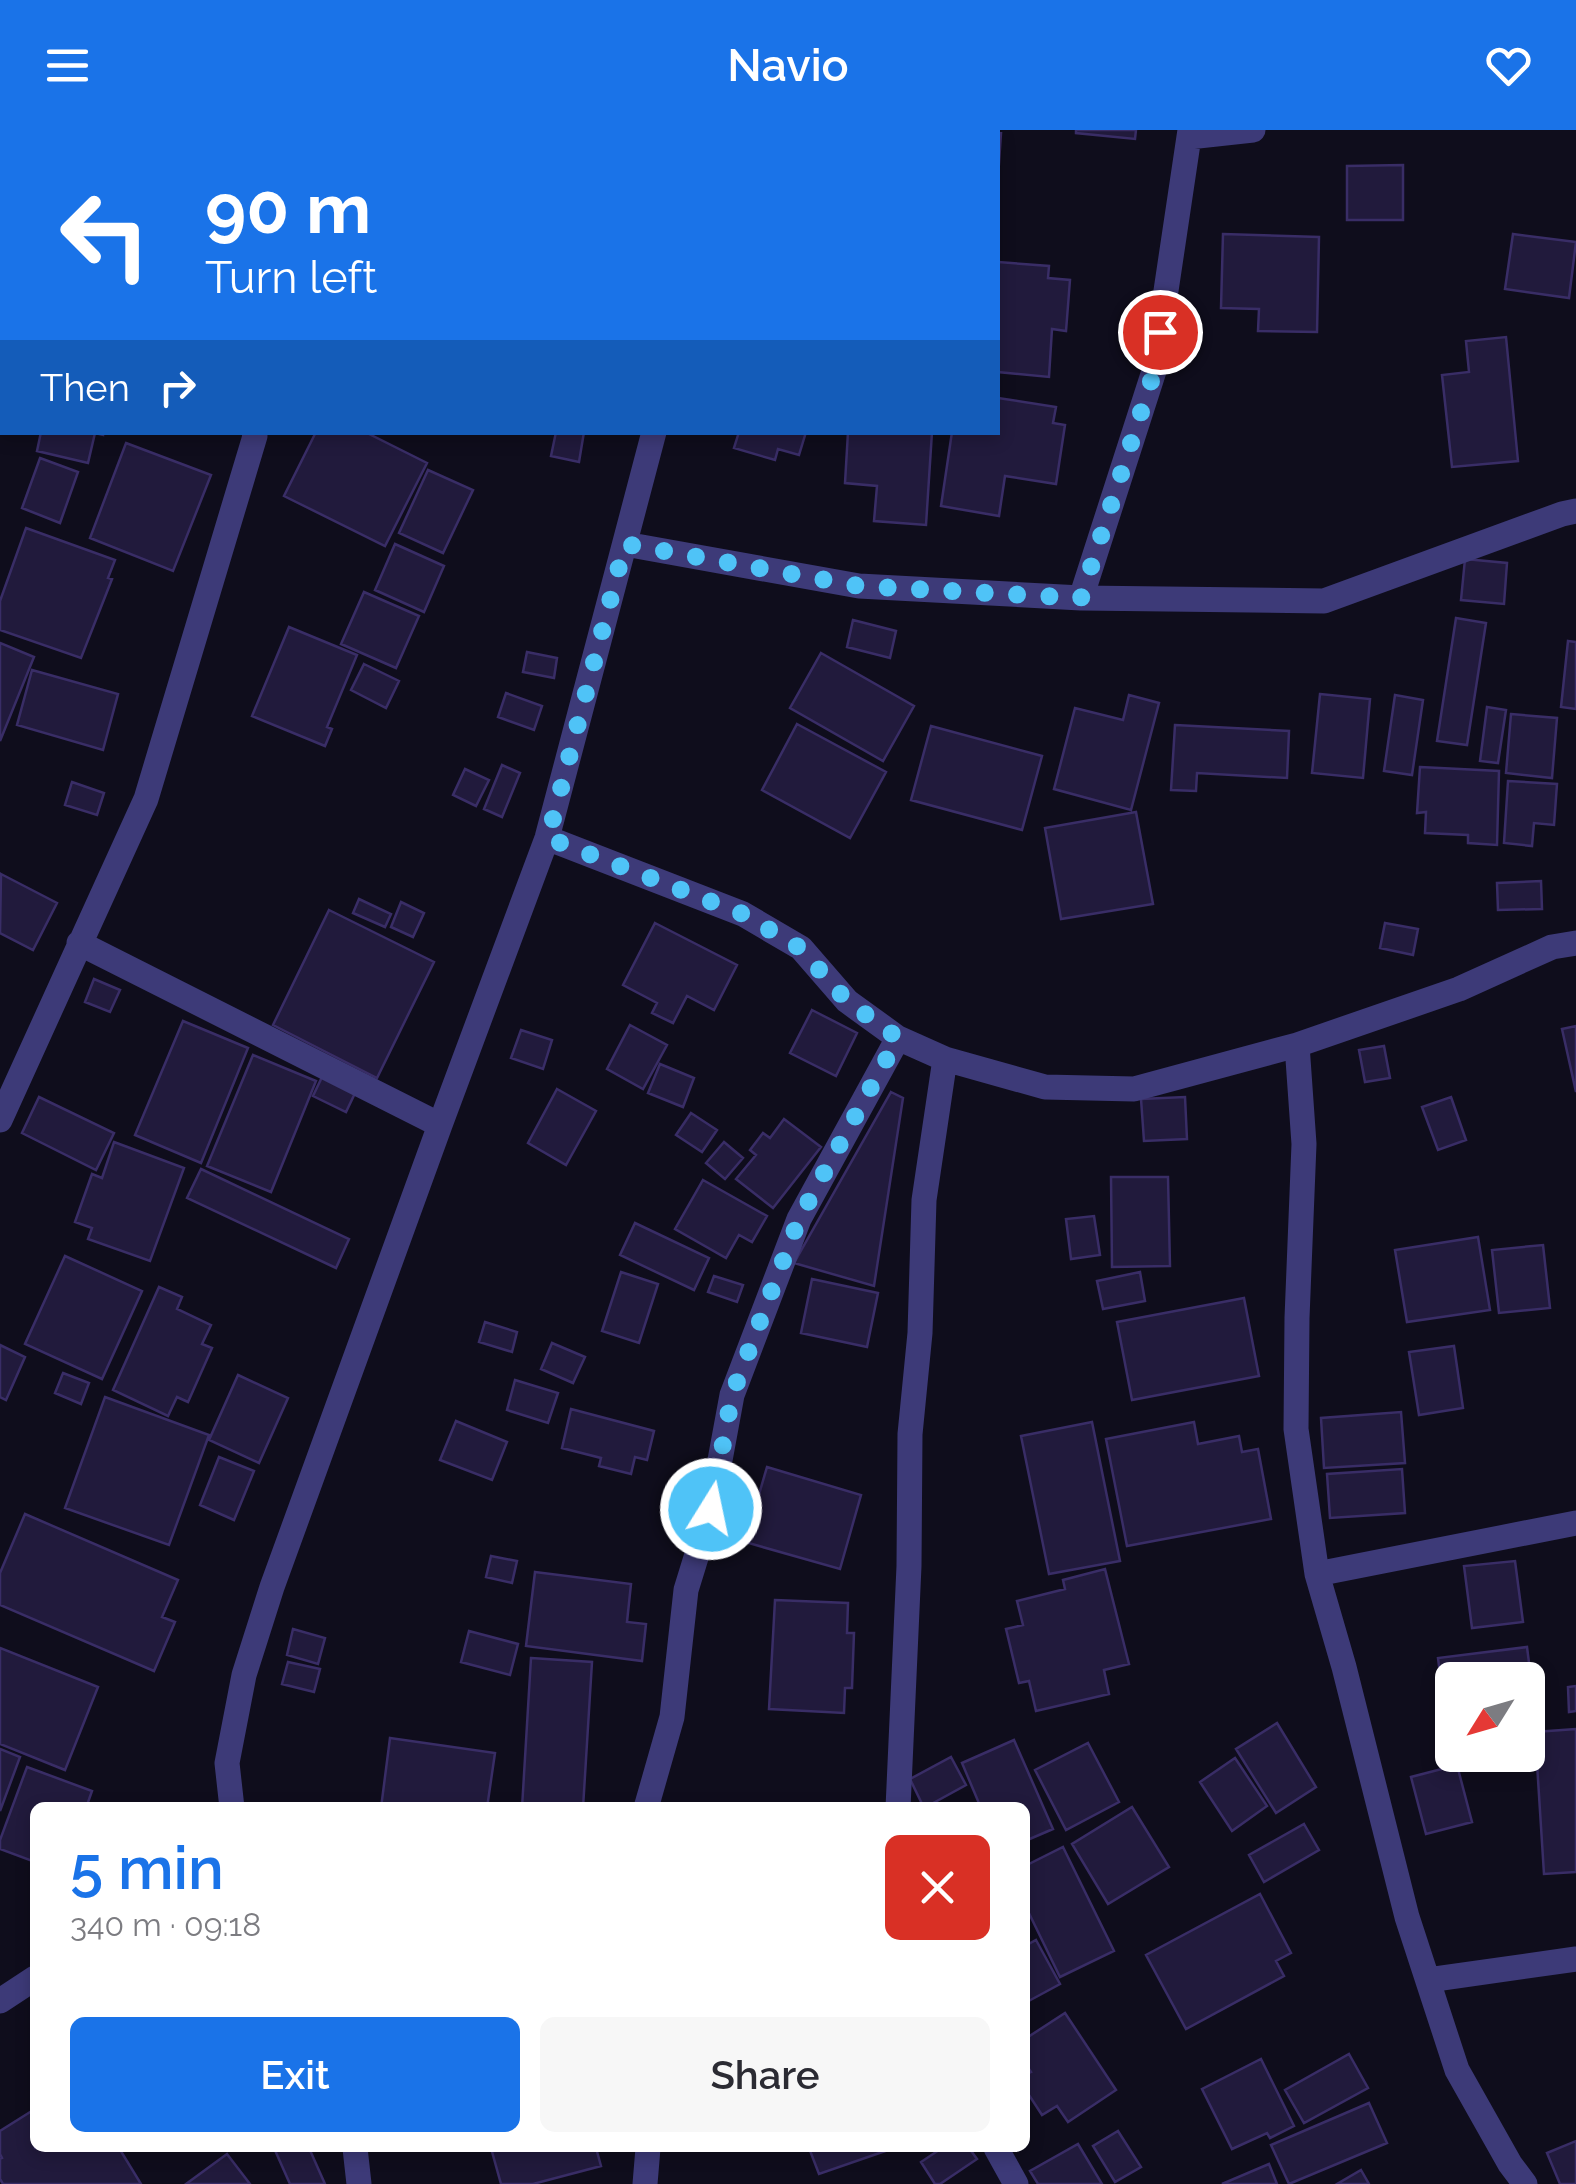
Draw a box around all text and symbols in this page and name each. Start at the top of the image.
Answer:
icon: menu [40,38,95,93]
icon: heart [1481,38,1536,93]
text: Navio [727,39,849,92]
text: 90 m [205,167,371,249]
icon: left [40,170,170,300]
text: Turn left [205,251,377,304]
pin [1118,290,1203,375]
icon: arrive [1133,305,1188,360]
icon: right [150,360,205,415]
text: Then [40,365,130,410]
position arrow [659,1457,763,1561]
north arrow [1435,1662,1545,1772]
map controls [1435,1662,1545,1772]
text: 5 min [70,1833,224,1903]
button: close [885,1835,990,1940]
text: 340 m · 09:18 [70,1906,261,1943]
button: Exit [70,2017,520,2132]
button: Share [540,2017,990,2132]

